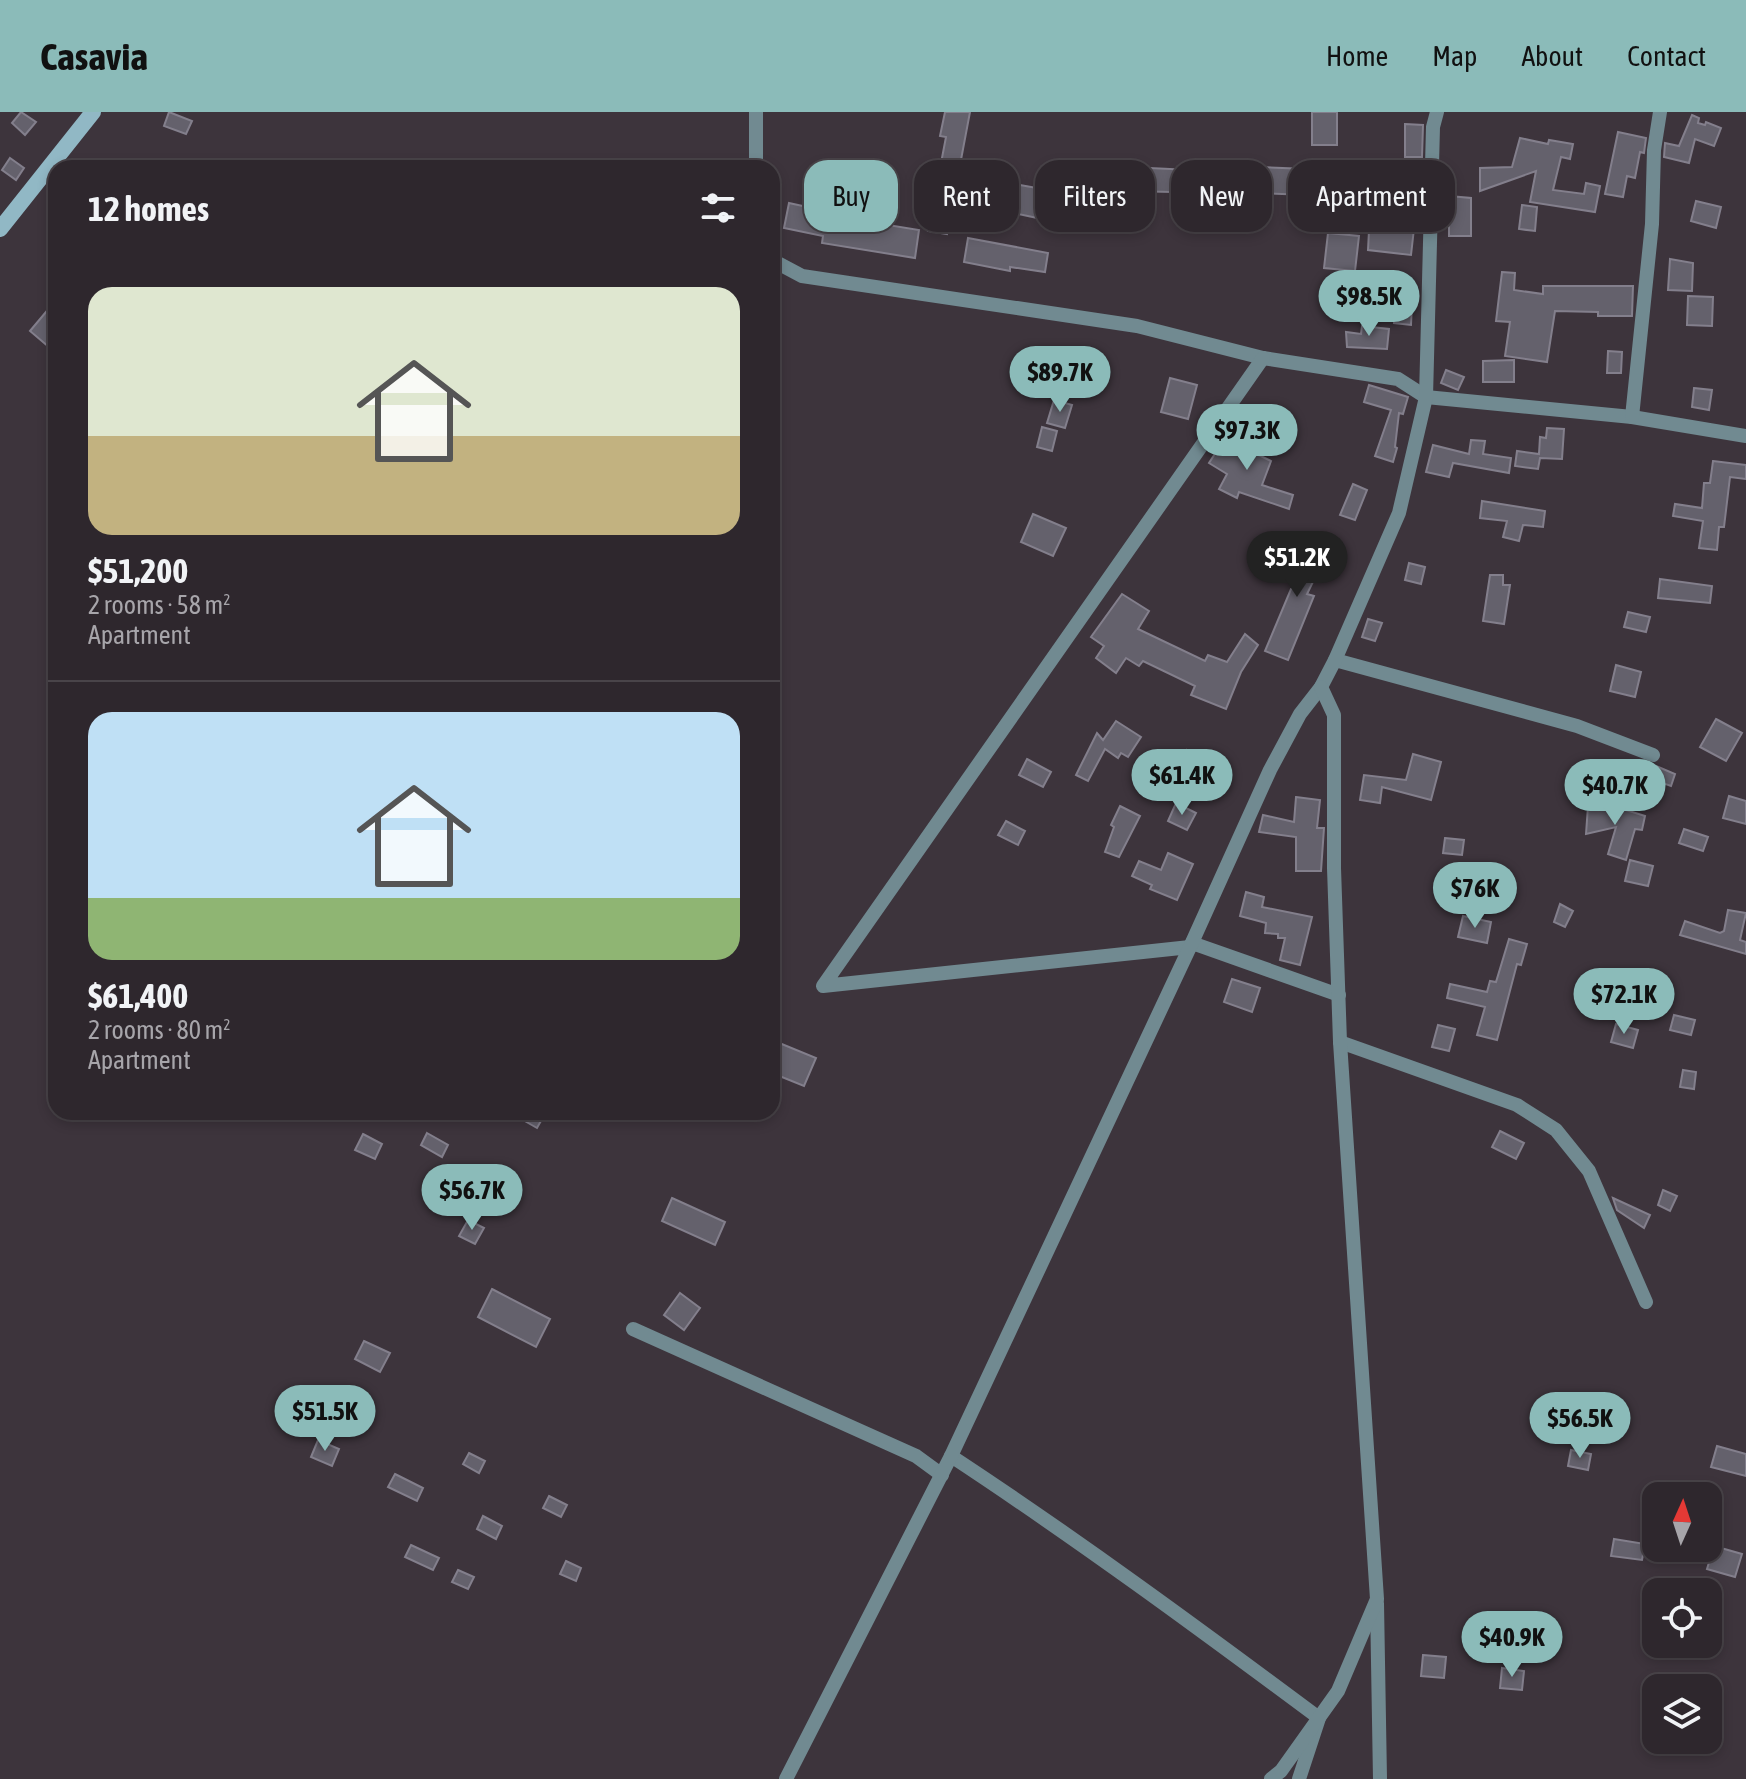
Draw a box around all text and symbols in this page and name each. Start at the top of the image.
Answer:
text: Casavia [40,35,148,78]
text: Home [1326,40,1388,72]
text: Map [1432,40,1477,72]
text: About [1521,40,1583,72]
text: Contact [1627,40,1706,72]
chip: Buy [804,160,898,232]
chip: Rent [914,160,1019,232]
chip: Filters [1035,160,1155,232]
chip: New [1171,160,1272,232]
chip: Apartment [1288,160,1455,232]
icon: filters [696,186,740,230]
text: 12 homes [88,189,209,228]
pin: $98.5K [1304,270,1434,338]
text: $98.5K [1337,281,1401,311]
icon: home [342,339,486,483]
pin: $89.7K [995,346,1125,414]
text: $89.7K [1028,357,1092,387]
pin: $97.3K [1182,404,1312,472]
text: $97.3K [1215,415,1279,445]
pin: $51.2K [1232,531,1362,599]
text: $51.2K [1265,542,1329,572]
text: $51,200 [88,551,188,590]
text: 2 rooms · 58 m² [88,590,230,620]
text: Apartment [88,620,191,650]
pin: $61.4K [1117,749,1247,817]
pin: $40.7K [1550,759,1680,827]
text: $61.4K [1150,760,1214,790]
icon: home [342,764,486,908]
text: $40.7K [1583,770,1647,800]
pin: $76K [1428,862,1522,930]
text: $76K [1451,873,1499,903]
pin: $72.1K [1559,968,1689,1036]
text: $61,400 [88,976,188,1015]
text: $72.1K [1592,979,1656,1009]
text: 2 rooms · 80 m² [88,1015,230,1045]
text: Apartment [88,1045,191,1075]
pin: $56.7K [407,1164,537,1232]
text: $56.7K [440,1175,504,1205]
pin: $51.5K [260,1385,390,1453]
pin: $56.5K [1515,1392,1645,1460]
text: $51.5K [293,1396,357,1426]
text: $56.5K [1548,1403,1612,1433]
north arrow [1642,1482,1722,1562]
map controls [1642,1482,1722,1754]
button: locate [1642,1578,1722,1658]
pin: $40.9K [1447,1611,1577,1679]
text: $40.9K [1480,1622,1544,1652]
button: layers [1642,1674,1722,1754]

